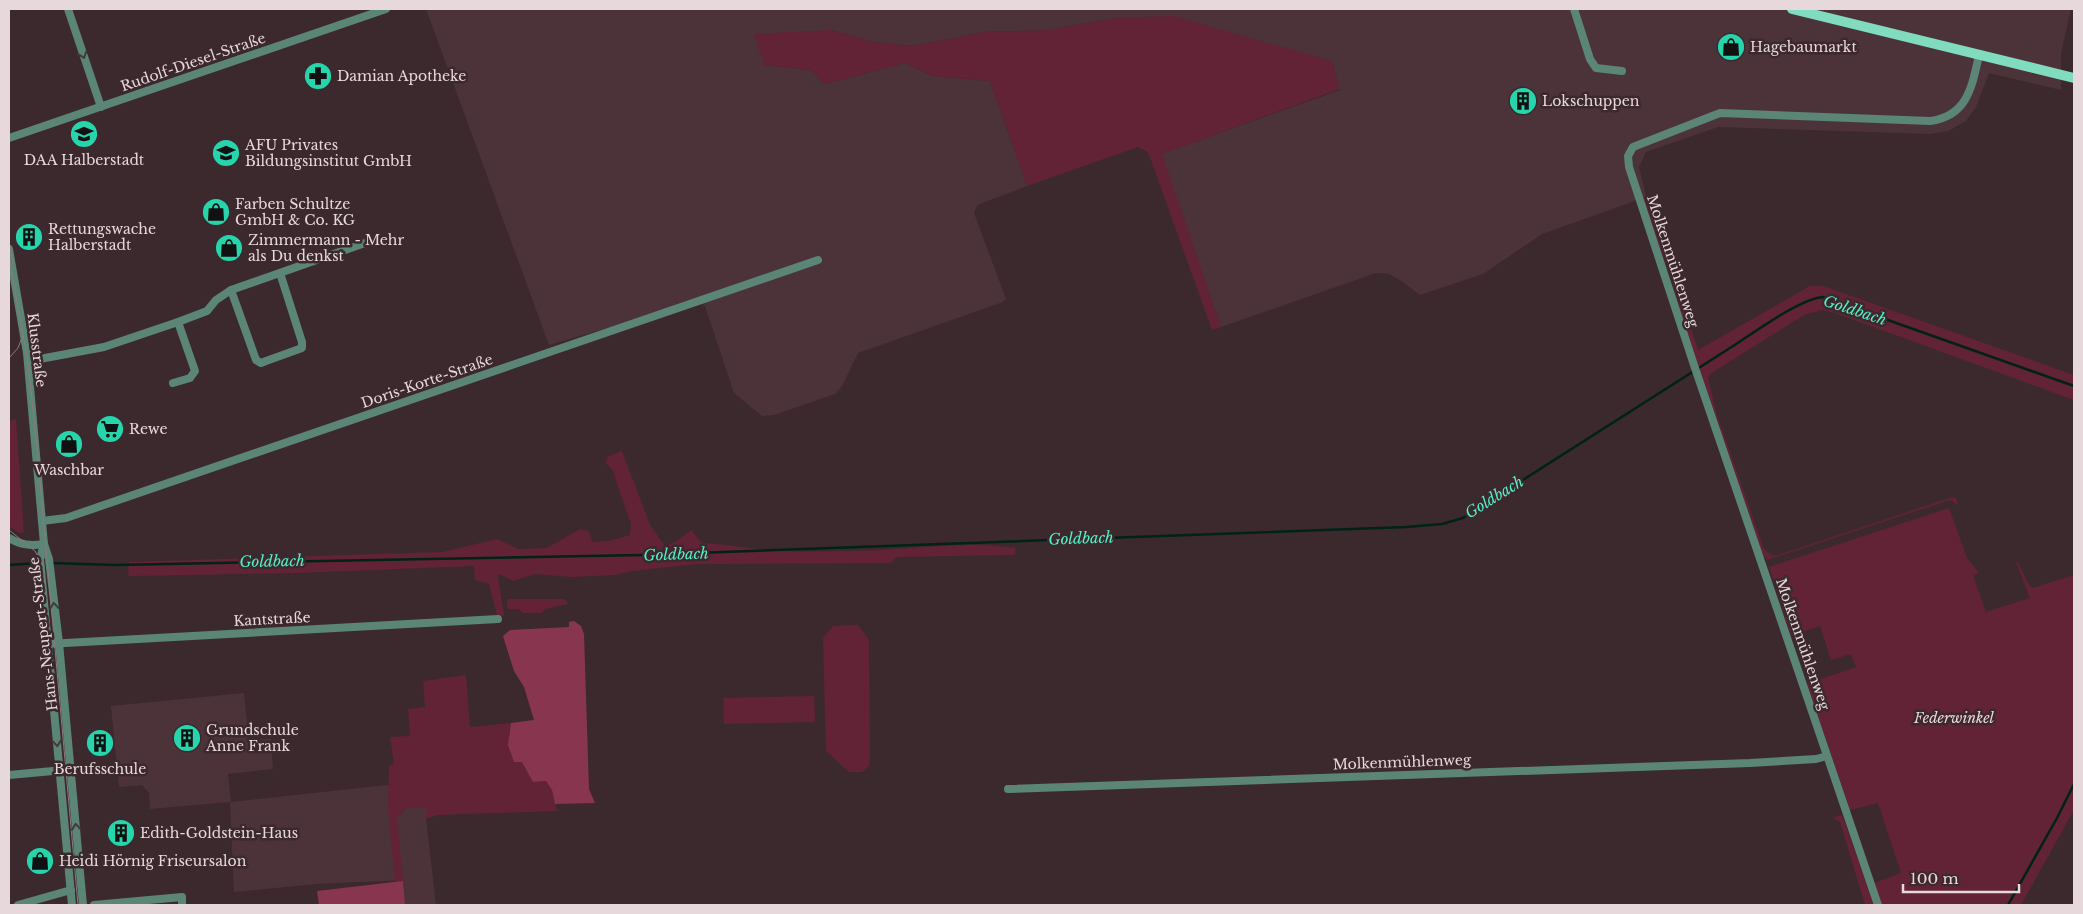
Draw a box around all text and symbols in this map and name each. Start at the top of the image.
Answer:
street label: Rudolf-Diesel-Straße [118,29,268,95]
shop icon: Hagebaumarkt [1716,32,1746,62]
place label: Hagebaumarkt [1750,38,1857,56]
one-way arrow [77,50,87,59]
pharmacy icon: Damian Apotheke [303,61,333,91]
place label: Damian Apotheke [337,67,466,85]
building icon: Lokschuppen [1508,86,1538,116]
place label: Lokschuppen [1542,92,1640,110]
school or university icon: DAA Halberstadt [69,119,99,149]
place label: AFU Privates Bildungsinstitut GmbH [244,136,412,170]
school or university icon: AFU Privates Bildungsinstitut GmbH [211,138,241,168]
place label: DAA Halberstadt [24,151,145,169]
street label: Molkenmühlenweg [1643,192,1703,330]
place label: Farben Schultze GmbH & Co. KG [235,195,355,229]
shop icon: Farben Schultze GmbH & Co. KG [201,197,231,227]
place label: Rettungswache Halberstadt [48,220,156,254]
building icon: Rettungswache Halberstadt [14,222,44,252]
place label: Zimmermann - Mehr als Du denkst [248,231,404,265]
shop icon: Zimmermann - Mehr als Du denkst [214,233,244,263]
water label: Goldbach [1821,291,1889,329]
street label: Klusstraße [24,312,50,388]
street label: Doris-Korte-Straße [359,350,495,412]
supermarket icon: Rewe [95,414,125,444]
place label: Rewe [129,420,168,438]
shop icon: Waschbar [54,429,84,459]
place label: Waschbar [33,461,104,479]
water label: Goldbach [1461,471,1527,522]
water label: Goldbach [1048,527,1114,549]
water label: Goldbach [643,543,709,565]
water label: Goldbach [239,551,305,571]
street label: Hans-Neupert-Straße [25,556,61,712]
street label: Molkenmühlenweg [1772,576,1834,713]
one-way arrow [49,601,60,609]
street label: Kantstraße [233,608,311,630]
park label: Federwinkel [1913,709,1995,727]
place label: Grundschule Anne Frank [205,721,299,755]
building icon: Grundschule Anne Frank [172,723,202,753]
building icon: Berufsschule [85,728,115,758]
one-way arrow [51,740,62,748]
street label: Molkenmühlenweg [1333,751,1472,773]
place label: Berufsschule [54,760,146,778]
building icon: Edith-Goldstein-Haus [106,818,136,848]
one-way arrow [70,823,81,831]
place label: Edith-Goldstein-Haus [140,824,298,842]
shop icon: Heidi Hörnig Friseursalon [25,846,55,876]
place label: Heidi Hörnig Friseursalon [59,852,247,870]
scale bar [1903,862,2019,894]
text: 100 m [1910,869,1959,888]

